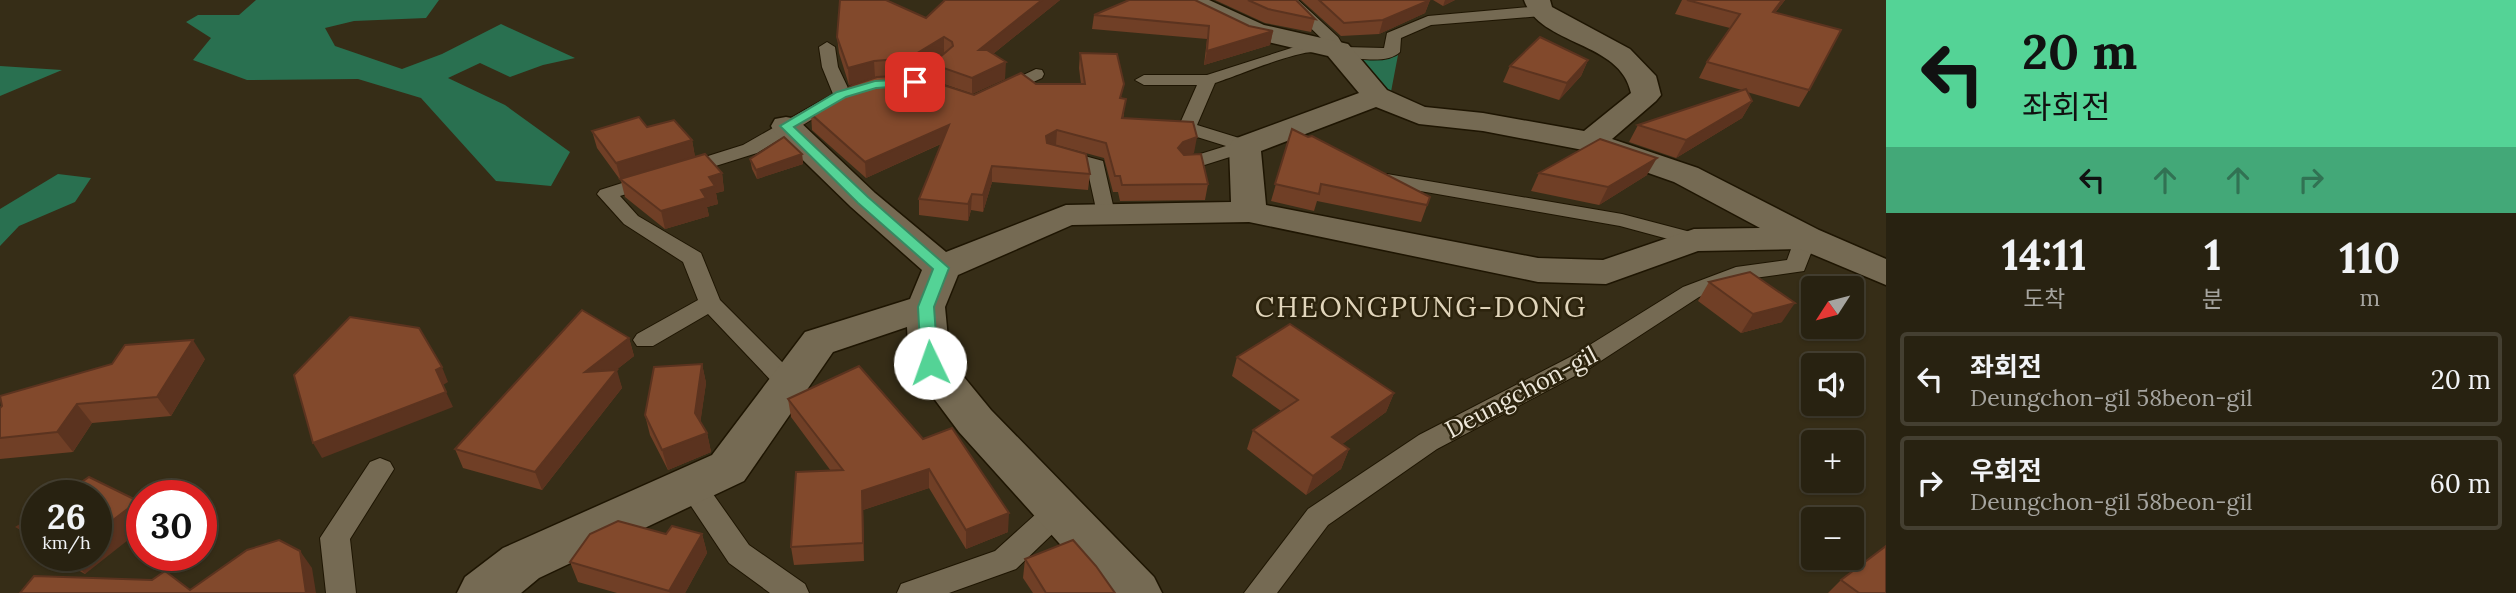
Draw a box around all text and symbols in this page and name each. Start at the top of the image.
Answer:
text: 20 m [2022,20,2137,82]
icon: left [1907,28,1998,119]
pin [885,52,945,112]
icon: arrive [896,63,934,101]
text: 좌회전 [2022,86,2110,127]
icon: left [2073,161,2111,199]
icon: ahead [2146,161,2184,199]
icon: ahead [2219,161,2257,199]
icon: right [2292,161,2330,199]
text: 14:11 [2002,228,2086,282]
text: 1 [2204,228,2221,282]
text: 110 [2339,231,2400,285]
north arrow [1801,276,1864,340]
map controls [1801,276,1864,570]
text: m [2359,283,2380,312]
text: 도착 [2023,284,2065,313]
text: 분 [2202,284,2223,313]
district label: CHEONGPUNG-DONG [1255,289,1587,325]
position arrow [893,326,967,400]
street label: Deungchon-gil [1440,339,1602,445]
text: 좌회전 [1970,350,2042,383]
button: sound [1801,353,1864,416]
icon: left [1911,360,1949,398]
text: 20 m [2431,363,2491,396]
text: Deungchon-gil 58beon-gil [1970,383,2252,412]
button: + [1801,430,1864,493]
text: 우회전 [1970,454,2042,487]
icon: right [1911,464,1949,502]
text: 60 m [2430,467,2491,500]
speed limit sign: 30 [126,480,217,571]
text: Deungchon-gil 58beon-gil [1970,487,2252,516]
text: 26 [47,494,86,539]
button: − [1801,507,1864,570]
text: km/h [42,531,91,554]

